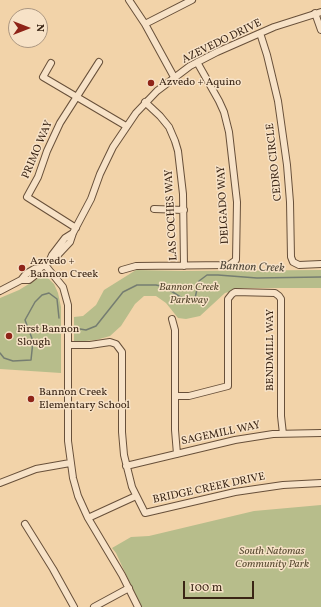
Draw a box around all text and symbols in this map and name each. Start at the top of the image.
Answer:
north arrow [8,8,48,48]
street label: AZEVEDO DRIVE [180,17,264,67]
text: N [32,24,47,32]
place label: Azvedo + Aquino [159,76,241,90]
marker: Azvedo + Aquino [146,78,156,88]
street label: PRIMO WAY [20,119,56,181]
street label: CEDRO CIRCLE [264,122,286,202]
street label: DELGADO WAY [215,166,233,244]
street label: LAS COCHES WAY [163,169,181,261]
place label: Azvedo + Bannon Creek [30,255,98,281]
water label: Bannon Creek [219,260,285,276]
marker: Azvedo + Bannon Creek [17,263,27,273]
park label: Bannon Creek Parkway [159,281,219,307]
street label: BENDMILL WAY [264,309,278,391]
place label: First Bannon Slough [17,323,79,349]
marker: First Bannon Slough [4,331,14,341]
place label: Bannon Creek Elementary School [39,386,130,412]
marker: Bannon Creek Elementary School [26,394,36,404]
street label: SAGEMILL WAY [180,419,262,449]
street label: BRIDGE CREEK DRIVE [152,471,266,507]
park label: South Natomas Community Park [235,545,309,571]
scale bar [185,573,256,599]
text: 100 m [190,580,222,596]

